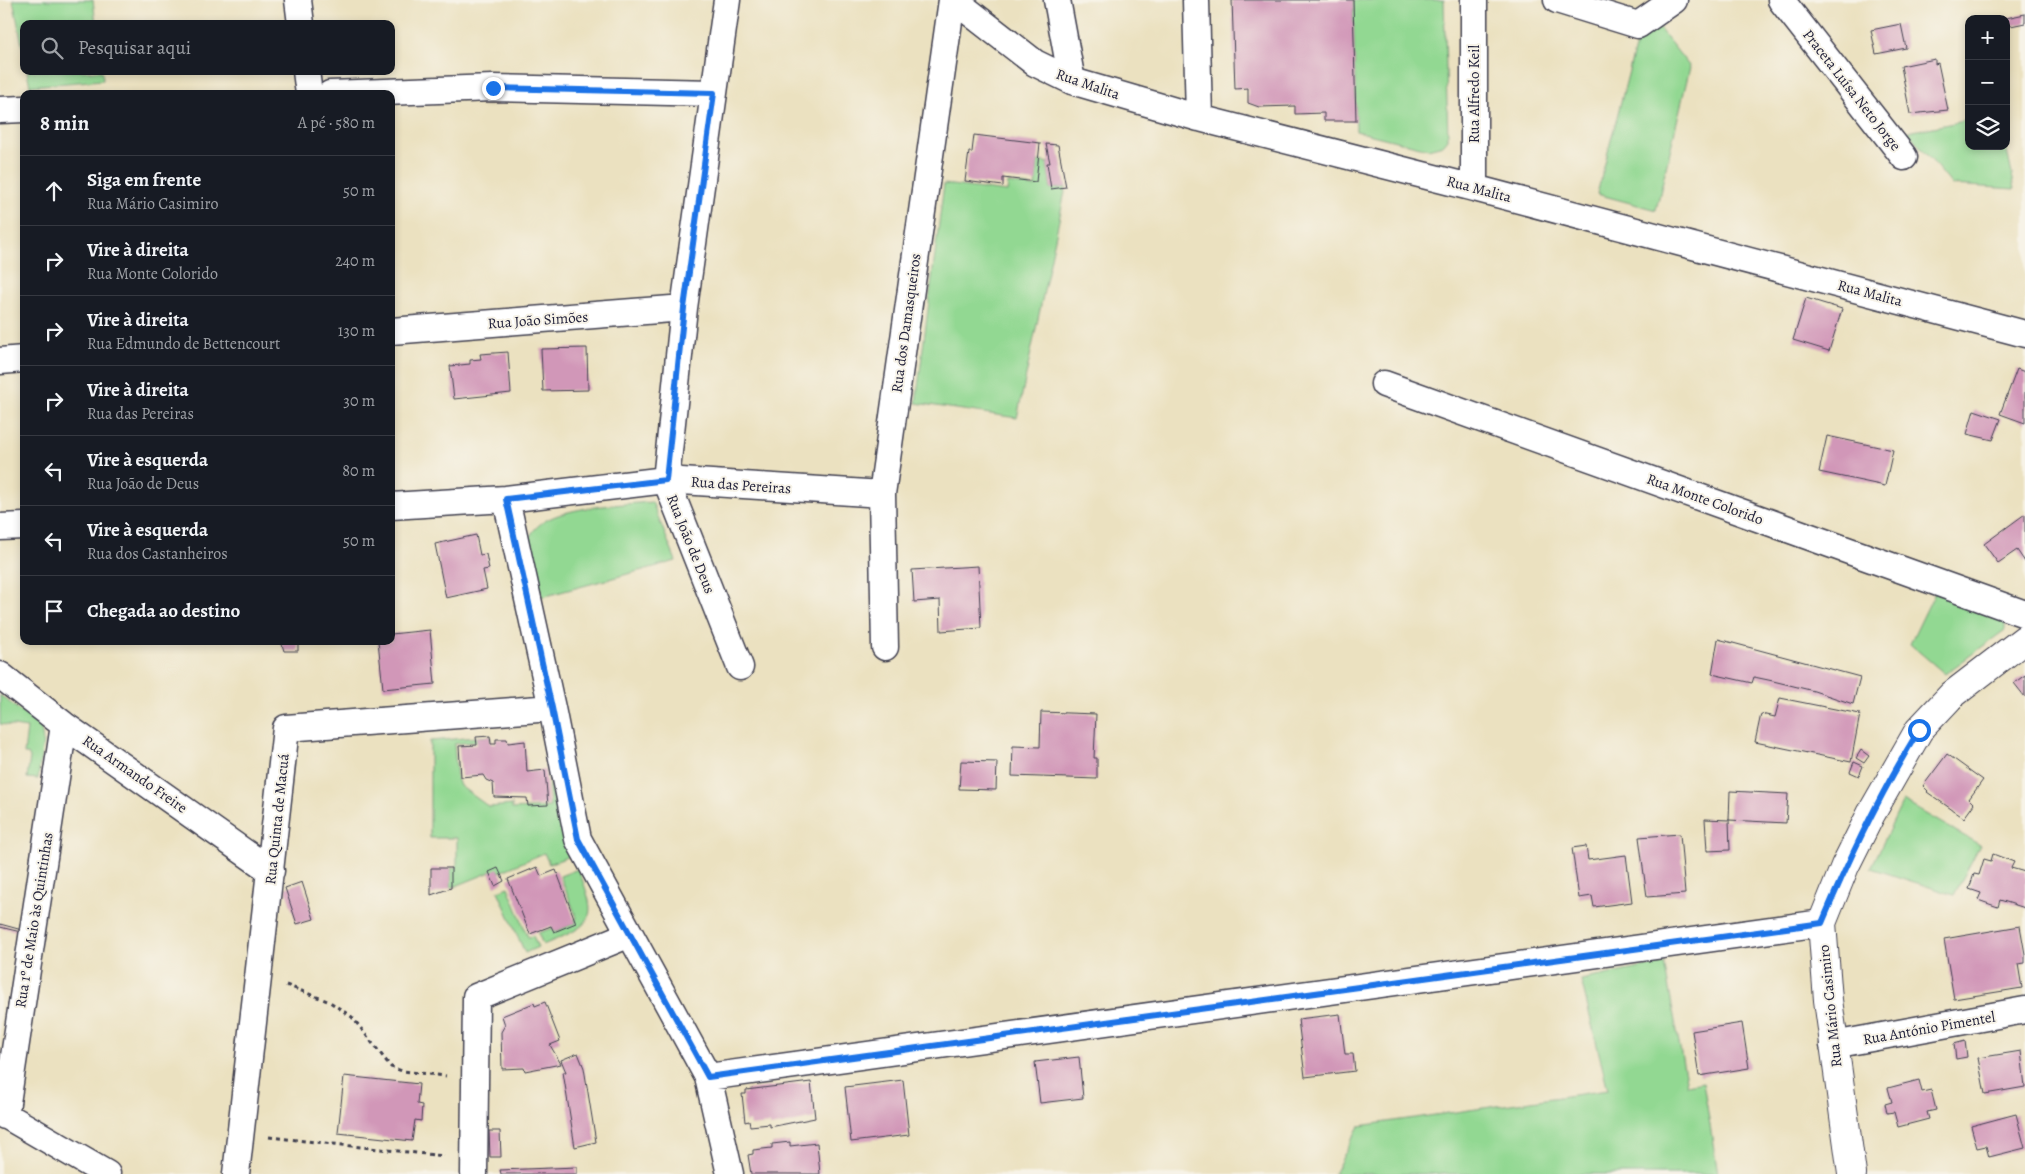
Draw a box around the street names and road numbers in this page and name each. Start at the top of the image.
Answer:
street label: Praceta Luísa Neto Jorge [1798,25,1906,155]
street label: Rua Alfredo Keil [1464,45,1484,143]
street label: Rua Malita [1053,64,1123,104]
street label: Rua Malita [1444,171,1514,207]
street label: Rua dos Damasqueiros [886,252,926,394]
street label: Rua Malita [1835,275,1905,311]
street label: Rua João Simões [487,307,589,333]
street label: Rua Monte Colorido [1644,469,1766,529]
street label: Rua das Pereiras [690,472,792,498]
street label: Rua João de Deus [662,492,720,596]
street label: Rua Armando Freire [79,730,192,818]
street label: Rua Quinta de Macuá [260,753,294,885]
street label: Rua 1º de Maio às Quintinhas [10,831,58,1009]
street label: Rua Mário Casimiro [1814,944,1846,1068]
street label: Rua António Pimentel [1861,1006,1997,1049]

